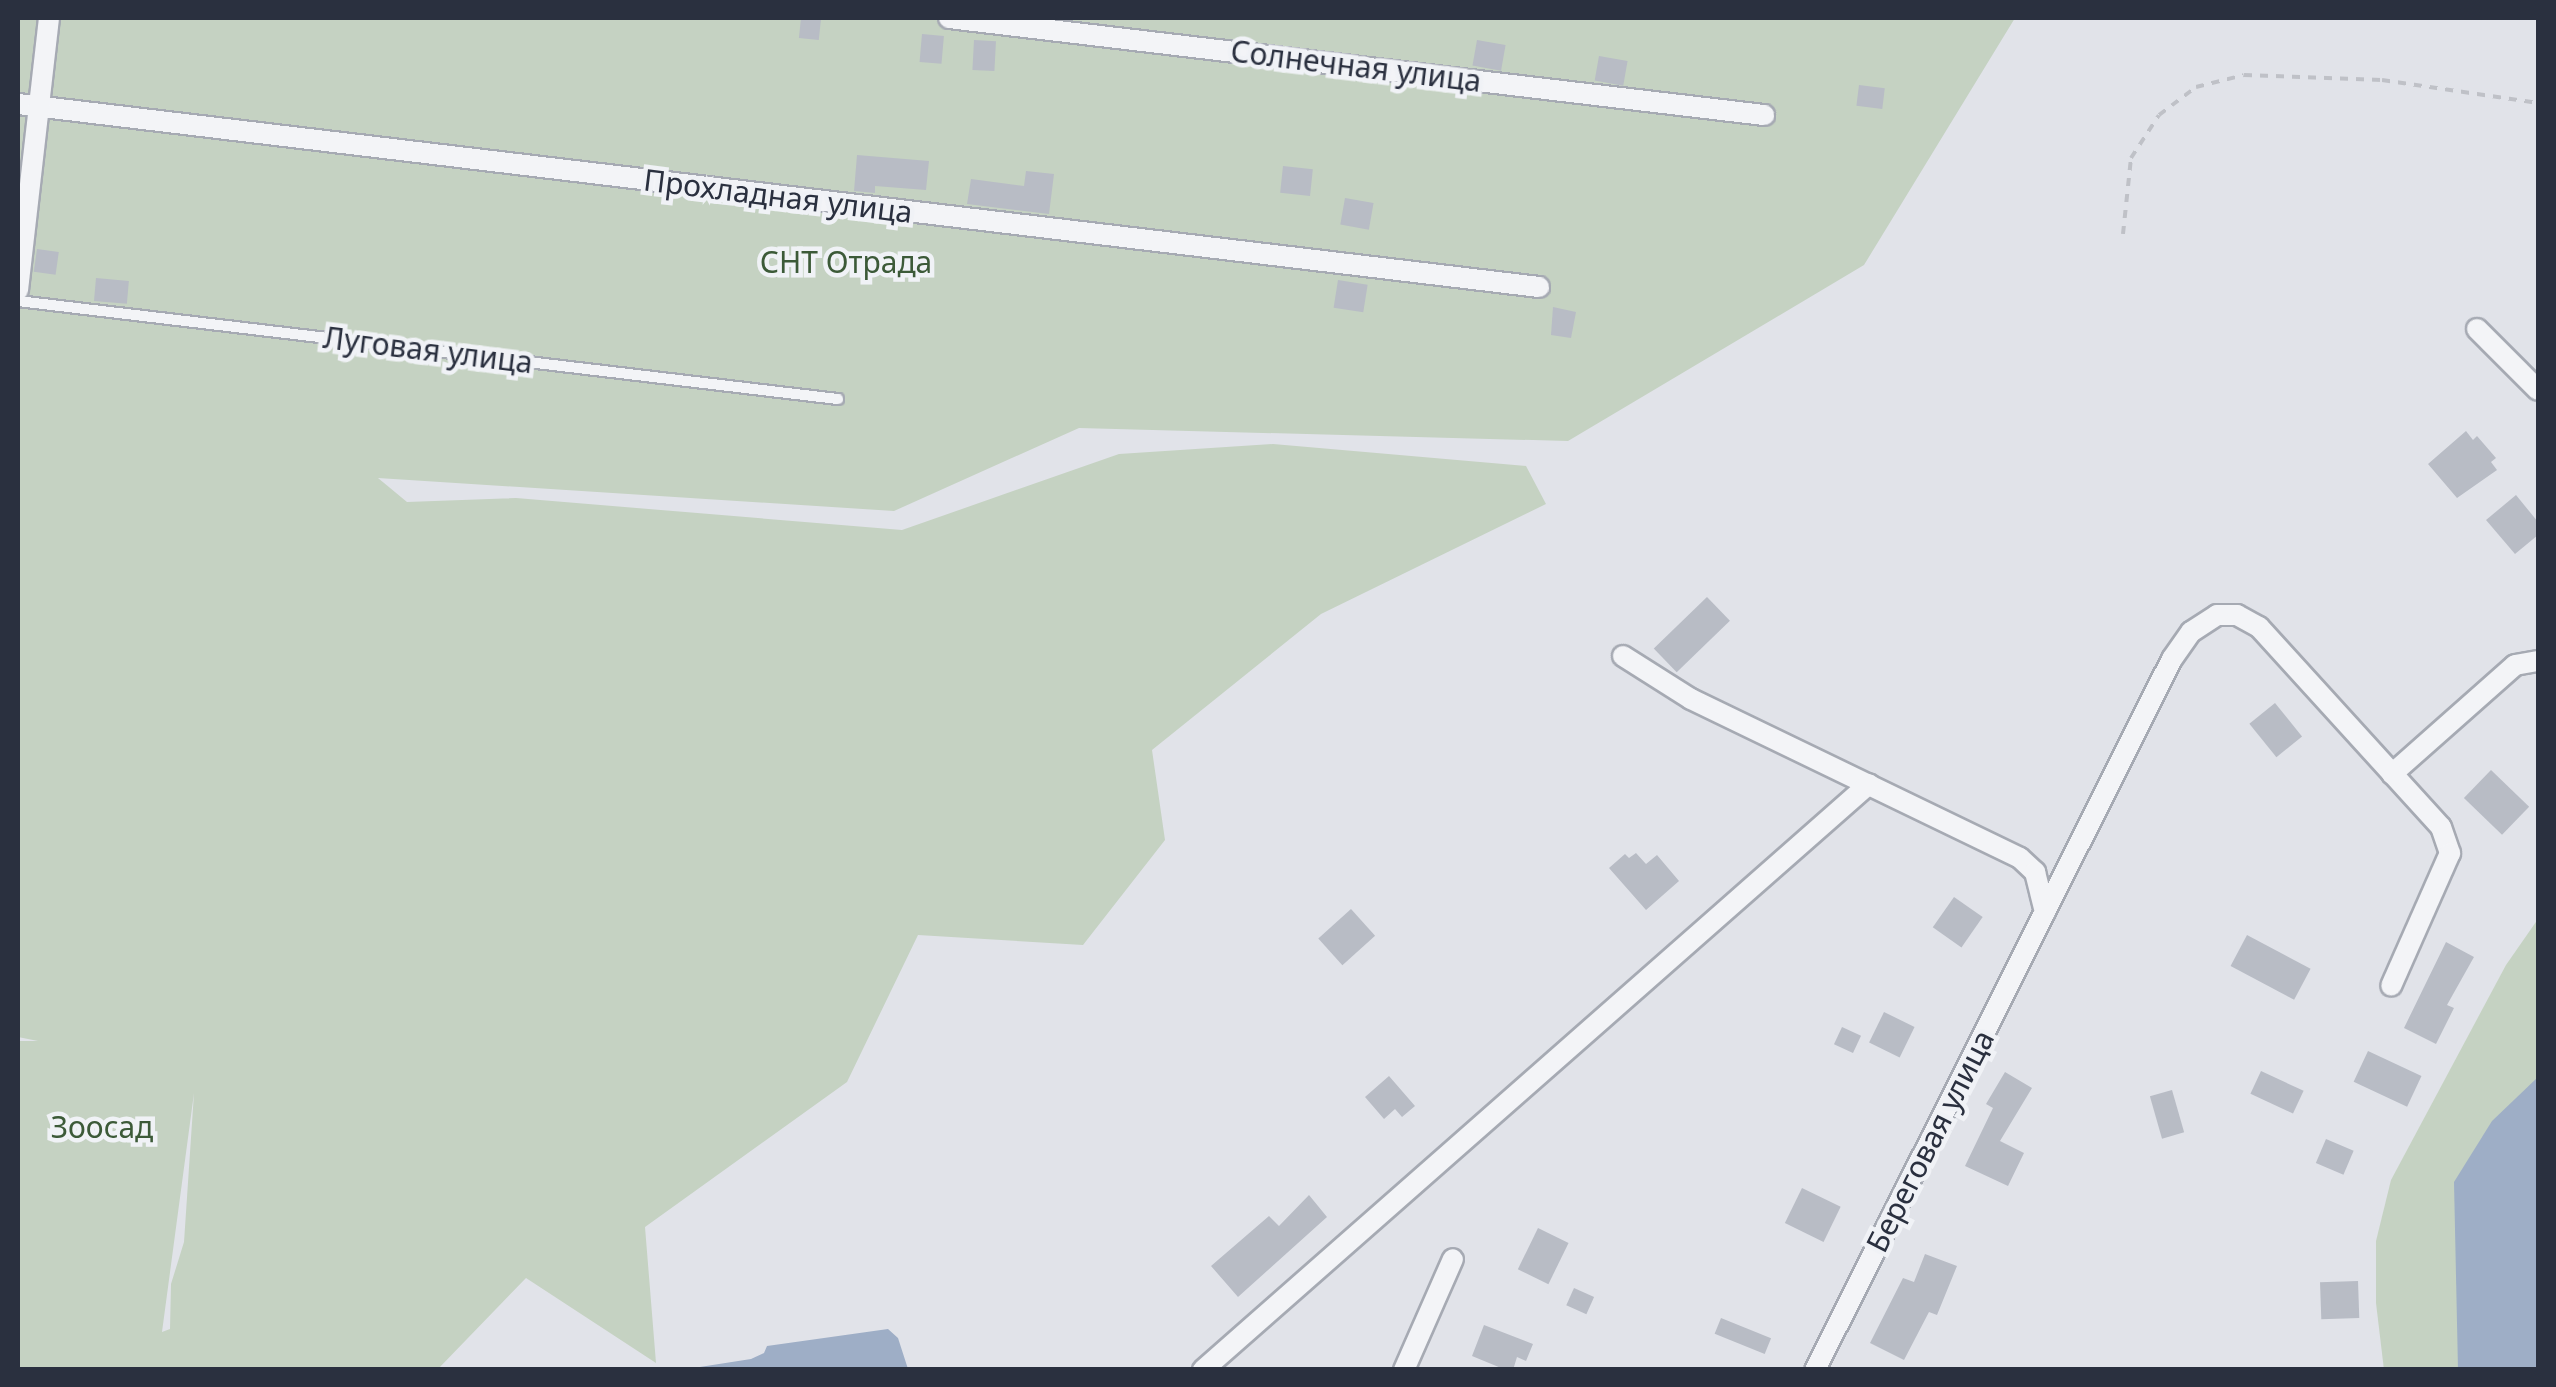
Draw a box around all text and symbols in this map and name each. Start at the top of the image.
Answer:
street label: Солнечная улица [1229,33,1483,99]
street label: Прохладная улица [642,162,914,230]
park label: СНТ Отрада [760,244,932,280]
street label: Луговая улица [321,319,535,381]
street label: Береговая улица [1859,1024,2001,1258]
park label: Зоосад [51,1109,153,1145]

